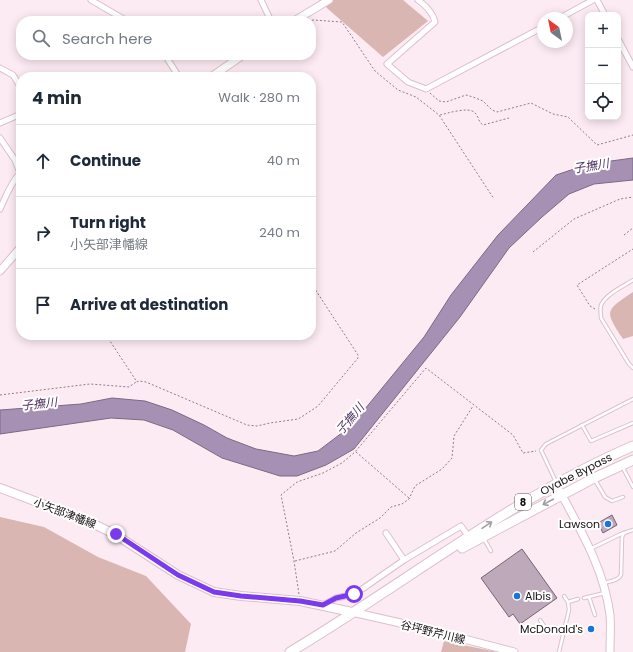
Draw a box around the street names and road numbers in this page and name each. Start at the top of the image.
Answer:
street label: Oyabe Bypass [537,449,615,499]
street label: 小矢部津幡線 [31,494,99,532]
road number: 8 [515,494,531,510]
street label: 谷坪野芹川線 [399,616,467,648]

